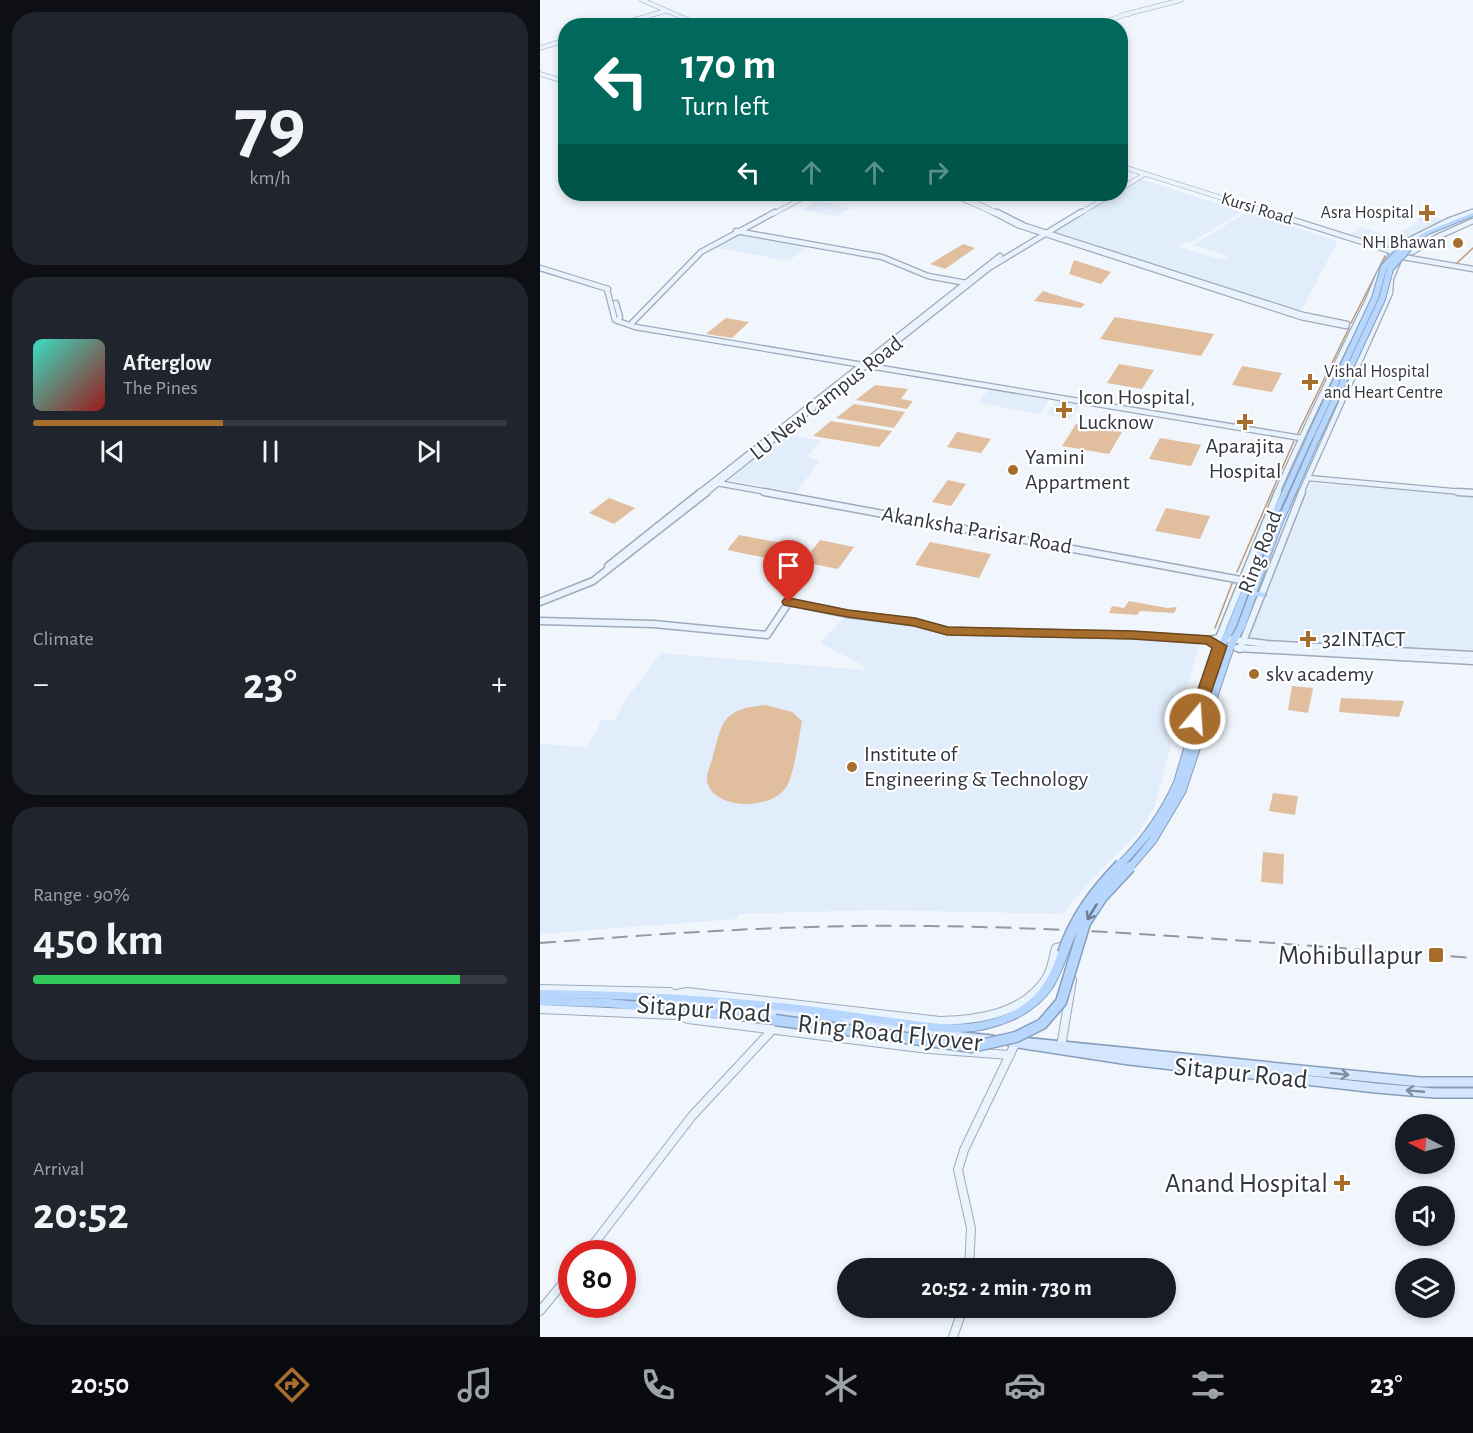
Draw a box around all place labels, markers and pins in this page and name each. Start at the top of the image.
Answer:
place label: Asra Hospital [1321,204,1414,222]
marker: Asra Hospital [1418,204,1436,222]
place label: NH Bhawan [1362,234,1446,252]
marker: NH Bhawan [1451,236,1465,250]
place label: Vishal Hospital and Heart Centre [1324,363,1443,402]
marker: Vishal Hospital and Heart Centre [1301,373,1319,391]
place label: Icon Hospital, Lucknow [1078,386,1195,433]
marker: Icon Hospital, Lucknow [1055,401,1073,419]
marker: Aparajita Hospital [1236,413,1254,431]
place label: Aparajita Hospital [1206,435,1284,482]
place label: Yamini Appartment [1025,446,1130,493]
marker: Yamini Appartment [1006,463,1020,477]
pin [763,540,814,602]
place label: 32INTACT [1322,628,1406,650]
marker: 32INTACT [1299,630,1317,648]
place label: skv academy [1266,663,1374,685]
marker: skv academy [1247,667,1261,681]
place label: Institute of Engineering & Technology [864,743,1089,790]
marker: Institute of Engineering & Technology [845,760,859,774]
place label: Mohibullapur [1278,942,1422,969]
marker: Mohibullapur [1427,946,1445,964]
place label: Anand Hospital [1165,1170,1328,1197]
marker: Anand Hospital [1333,1174,1351,1192]

